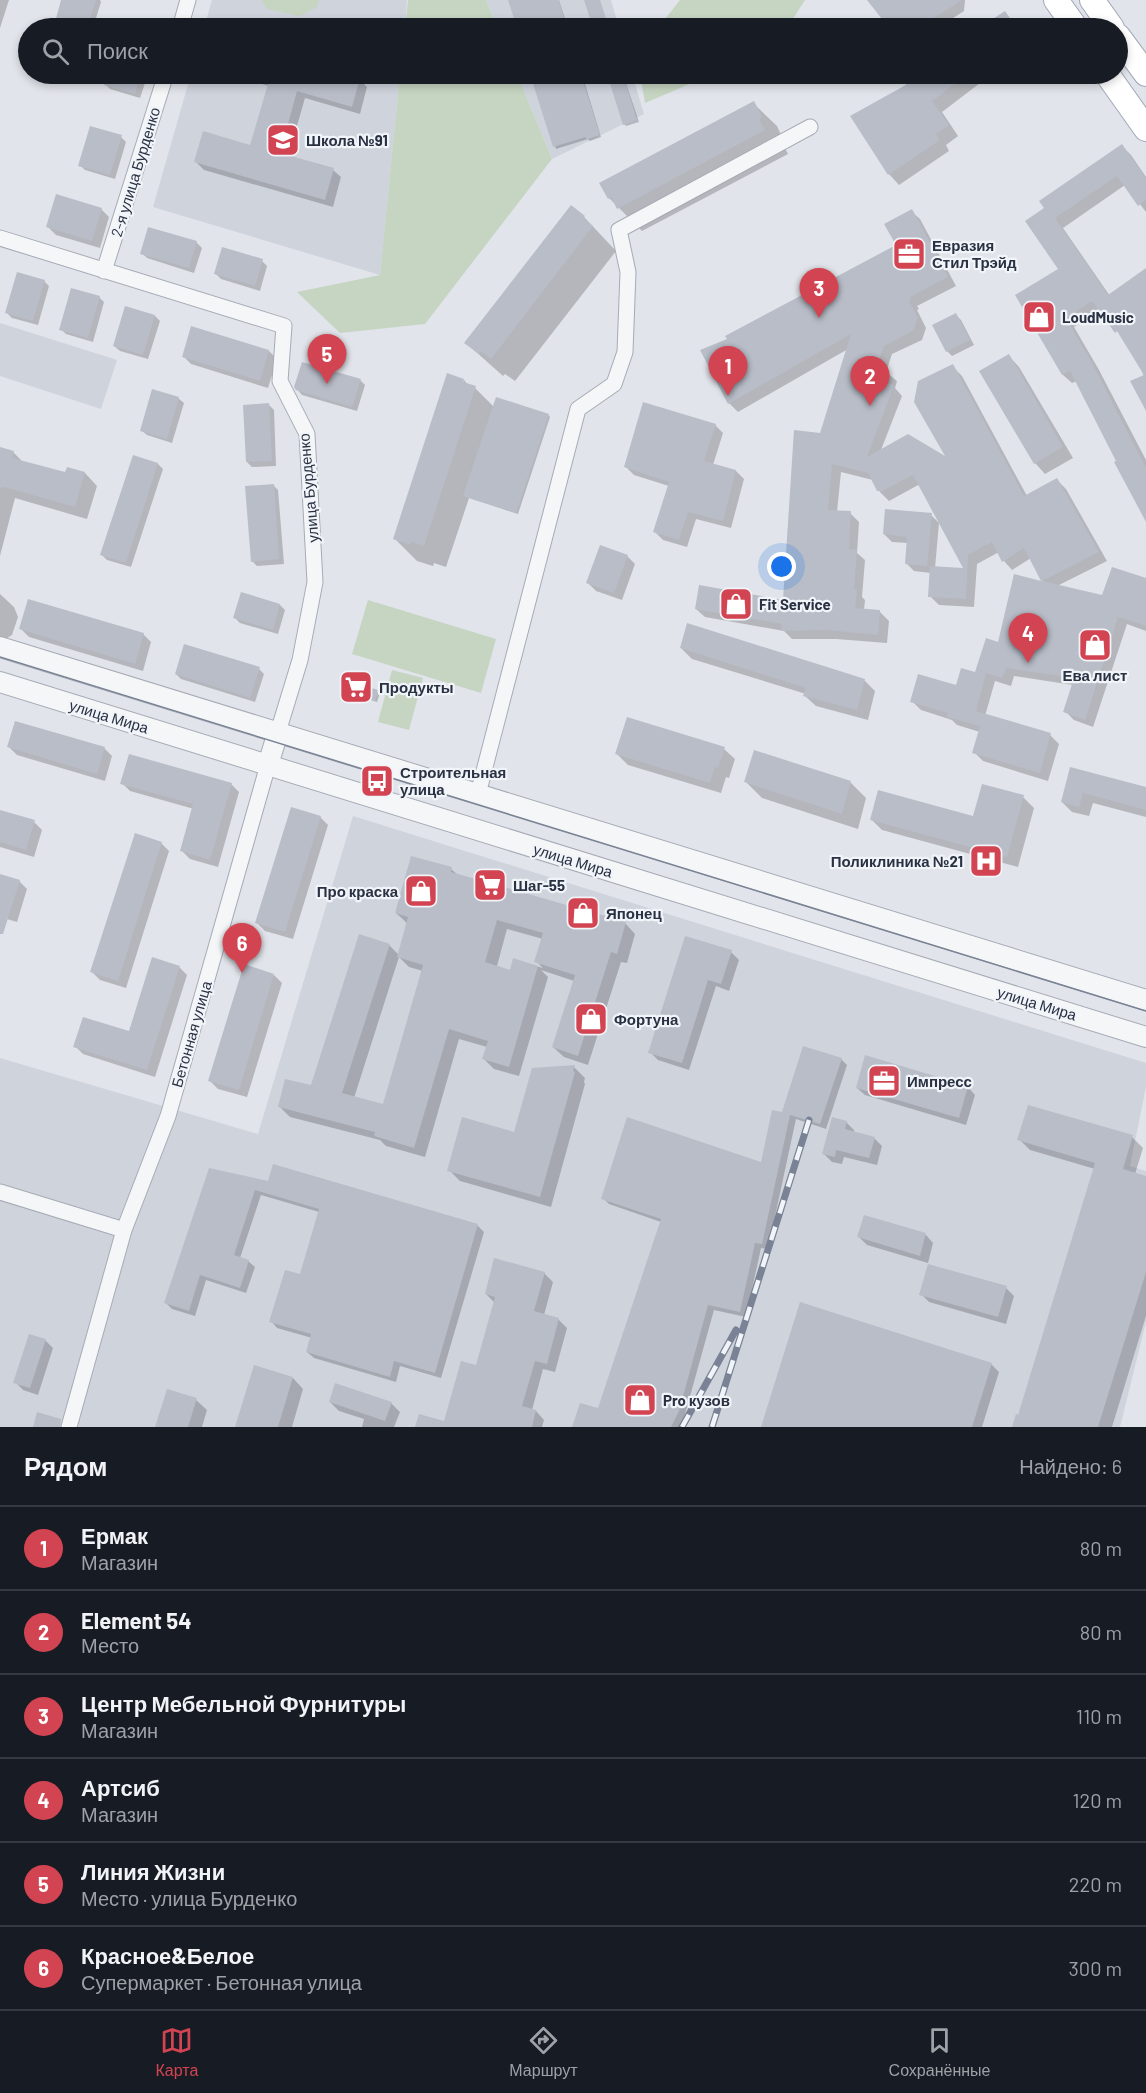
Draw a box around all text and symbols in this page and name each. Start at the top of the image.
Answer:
search box [18,18,1128,84]
icon: search [39,35,72,68]
text: Поиск [87,37,148,63]
street label: 2-я улица Бурденко [107,105,163,239]
school or university icon: Школа №91 [265,122,301,158]
place label: Школа №91 [306,131,388,149]
office icon: Евразия Стил Трэйд [891,236,927,272]
place label: Евразия Стил Трэйд [932,236,1017,271]
pin: 3 [800,268,838,318]
shop icon: LoudMusic [1021,299,1057,335]
place label: LoudMusic [1062,308,1134,326]
pin: 5 [308,334,346,384]
pin: 1 [708,346,748,396]
pin: 2 [850,356,890,406]
street label: улица Бурденко [294,433,322,543]
your location [767,552,796,581]
shop icon: Fit Service [718,586,754,622]
place label: Fit Service [759,595,831,613]
pin: 4 [1008,614,1048,663]
shop icon: Ева лист [1077,627,1113,663]
place label: Ева лист [1063,666,1127,684]
supermarket icon: Продукты [338,669,374,705]
place label: Продукты [379,678,454,696]
street label: улица Мира [67,695,151,737]
bus stop icon: Строительная улица [359,763,395,799]
place label: Строительная улица [400,763,506,798]
street label: улица Мира [531,839,615,881]
hospital icon: Поликлиника №21 [968,843,1004,879]
place label: Поликлиника №21 [831,852,963,870]
supermarket icon: Шаг-55 [472,867,508,903]
shop icon: Про краска [403,873,439,909]
place label: Шаг-55 [513,876,565,894]
place label: Про краска [317,882,399,900]
shop icon: Японец [565,895,601,931]
place label: Японец [606,904,662,922]
pin: 6 [222,924,262,973]
street label: Бетонная улица [167,978,215,1089]
street label: улица Мира [995,982,1079,1024]
shop icon: Фортуна [573,1001,609,1037]
place label: Фортуна [614,1010,679,1028]
office icon: Импресс [866,1063,902,1099]
place label: Импресс [907,1072,972,1090]
shop icon: Pro кузов [622,1382,658,1418]
place label: Pro кузов [663,1391,730,1409]
text: Рядом [24,1450,107,1481]
text: Найдено: 6 [1019,1454,1122,1478]
text: Ермак [81,1522,148,1548]
text: 1 [40,1536,47,1560]
text: 80 m [1080,1536,1122,1560]
text: Магазин [81,1550,158,1574]
text: Element 54 [81,1607,192,1633]
text: 2 [38,1620,49,1644]
text: 80 m [1080,1620,1122,1644]
text: Место [81,1633,139,1657]
text: Центр Мебельной Фурнитуры [81,1690,406,1716]
text: 3 [38,1704,49,1728]
text: 110 m [1076,1704,1122,1728]
text: Магазин [81,1718,158,1742]
text: Артсиб [81,1774,160,1800]
text: 4 [37,1788,50,1812]
text: 120 m [1072,1788,1122,1812]
text: Магазин [81,1802,158,1826]
text: Линия Жизни [81,1858,225,1884]
text: 5 [38,1872,49,1896]
text: 220 m [1069,1872,1122,1896]
text: Место · улица Бурденко [81,1886,297,1910]
text: Красное&Белое [81,1942,254,1968]
text: 6 [38,1956,49,1980]
text: 300 m [1069,1956,1122,1980]
text: Супермаркет · Бетонная улица [81,1970,362,1994]
tab: Карта [156,2024,198,2080]
tab: Маршрут [509,2024,578,2080]
tab: Сохранённые [889,2024,990,2080]

